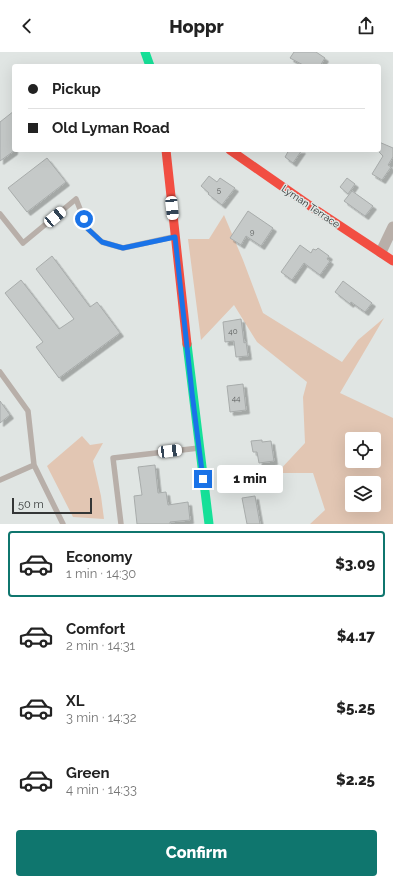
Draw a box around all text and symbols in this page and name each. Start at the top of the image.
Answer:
icon: back [16,15,38,37]
icon: share [355,15,377,37]
text: Hoppr [169,16,224,37]
text: Pickup [52,80,101,98]
text: Old Lyman Road [52,119,170,137]
street label: Lyman Terrace [280,183,342,230]
house number: 5 [217,185,222,195]
car [165,195,179,221]
car [42,205,68,229]
route start [75,210,93,228]
house number: 9 [250,227,255,237]
house number: 40 [228,326,238,336]
house number: 44 [232,393,241,403]
map controls [345,432,381,512]
button: locate [345,432,381,468]
car [157,444,183,458]
callout: 1 min [217,465,283,493]
route end [194,470,212,488]
text: 1 min [233,471,267,486]
button: layers [345,476,381,512]
scale bar [12,496,92,515]
text: 50 m [18,498,44,511]
icon: car [18,546,54,582]
text: Economy [66,548,133,566]
text: $3.09 [335,555,375,573]
text: 1 min · 14:30 [66,566,136,581]
icon: car [18,618,54,654]
text: Comfort [66,620,125,638]
text: $4.17 [337,627,375,645]
text: 2 min · 14:31 [66,638,135,653]
icon: car [18,690,54,726]
text: XL [66,692,84,710]
text: $5.25 [336,699,375,717]
text: 3 min · 14:32 [66,710,137,725]
icon: car [18,762,54,798]
text: Green [66,764,110,782]
text: $2.25 [336,771,375,789]
text: 4 min · 14:33 [66,782,137,797]
button: Confirm [16,830,377,876]

